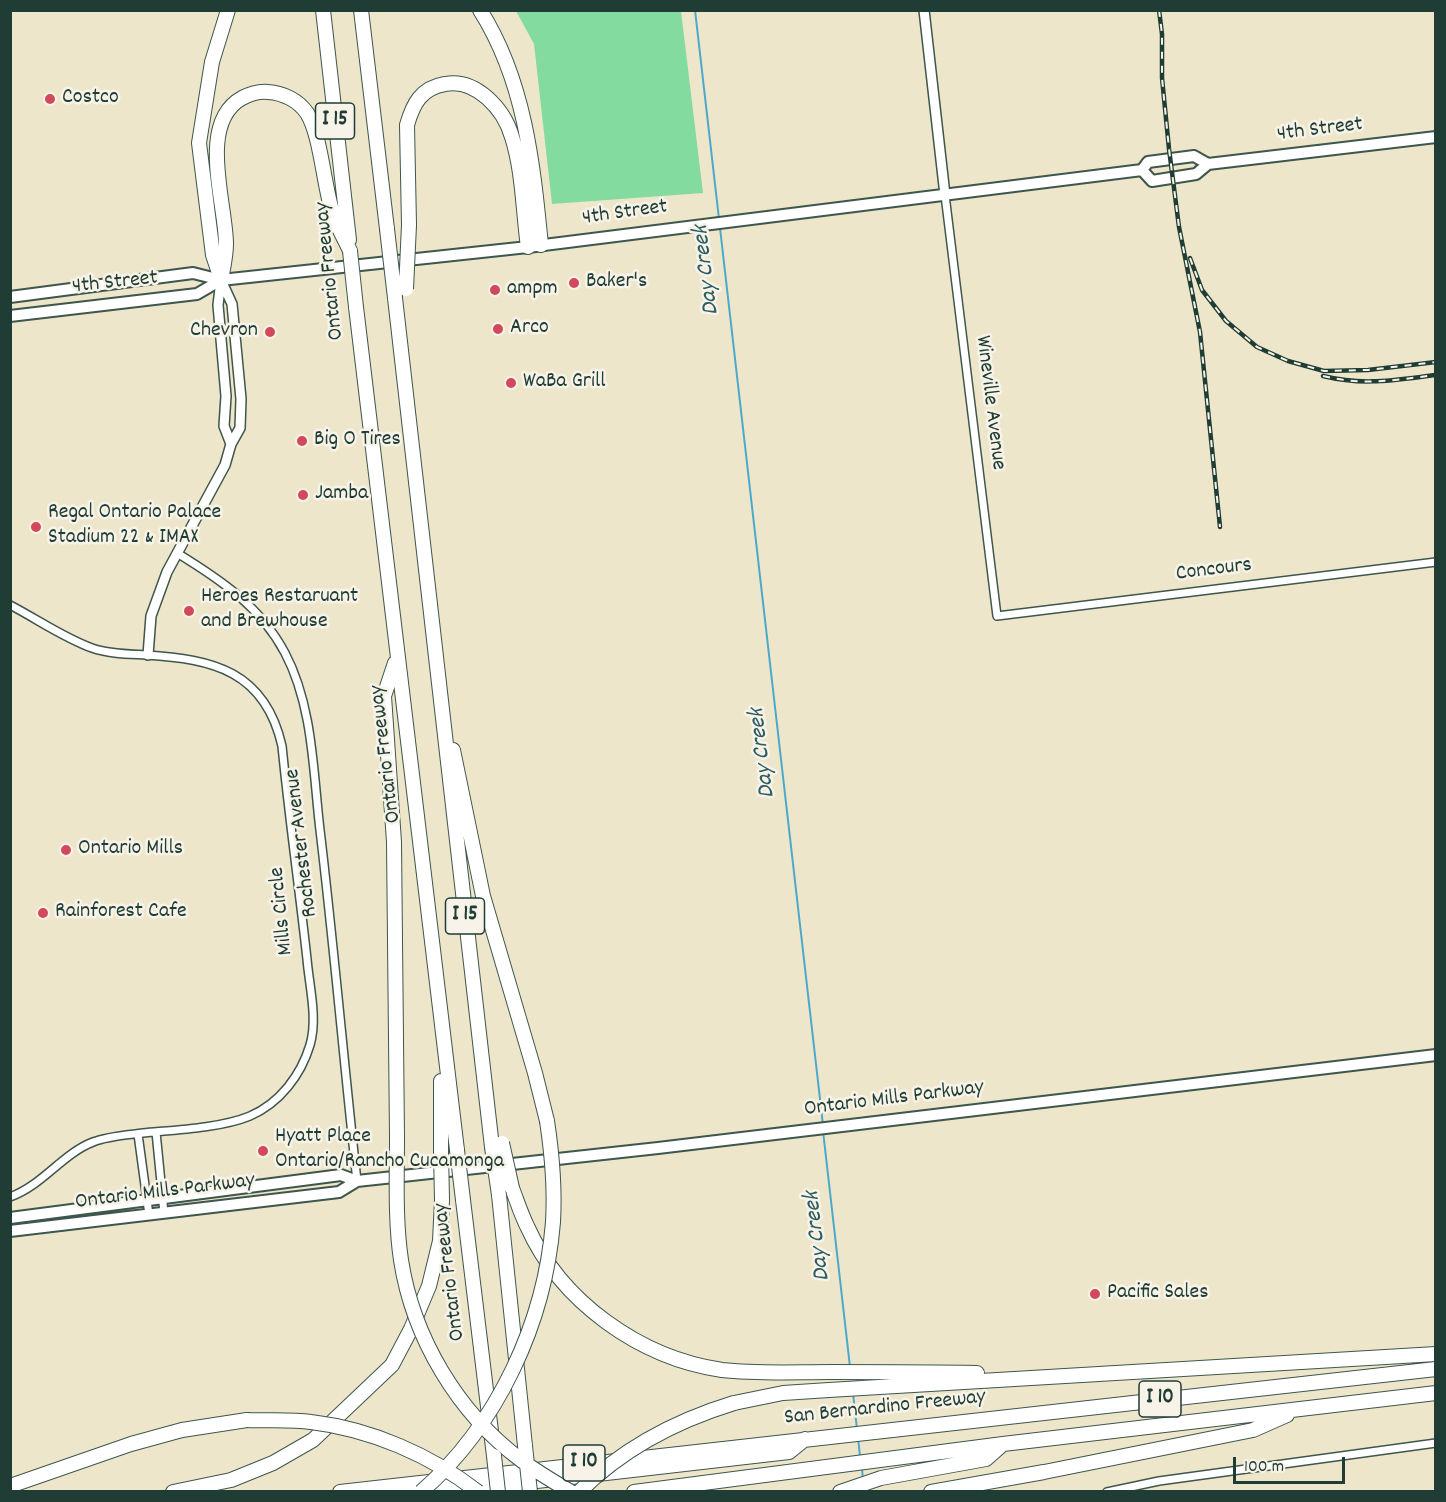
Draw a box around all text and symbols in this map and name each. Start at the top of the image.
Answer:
place label: Costco [62,86,119,112]
marker: Costco [43,92,57,106]
road number: I 15 [316,103,354,139]
street label: 4th Street [1276,113,1364,149]
street label: 4th Street [581,195,669,233]
street label: Ontario Freeway [311,201,351,341]
water label: Day Creek [688,223,728,317]
street label: 4th Street [71,266,159,302]
place label: Baker's [586,270,647,296]
marker: Baker's [567,276,581,290]
place label: ampm [507,277,558,303]
marker: ampm [488,283,502,297]
place label: Arco [510,316,549,342]
place label: Chevron [190,319,258,345]
marker: Arco [491,322,505,336]
marker: Chevron [263,325,277,339]
street label: Wineville Avenue [968,334,1010,472]
place label: WaBa Grill [523,370,605,396]
marker: WaBa Grill [504,376,518,390]
place label: Big O Tires [314,428,401,454]
marker: Big O Tires [295,434,309,448]
place label: Jamba [315,482,368,508]
marker: Jamba [296,488,310,502]
place label: Regal Ontario Palace Stadium 22 & IMAX [48,501,221,552]
marker: Regal Ontario Palace Stadium 22 & IMAX [29,520,43,534]
street label: Concours [1174,553,1254,589]
place label: Heroes Restaruant and Brewhouse [201,585,358,636]
marker: Heroes Restaruant and Brewhouse [182,604,196,618]
street label: Ontario Freeway [365,683,409,825]
water label: Day Creek [744,706,784,800]
street label: Rochester Avenue [281,767,325,919]
place label: Ontario Mills [78,837,183,863]
marker: Ontario Mills [59,843,73,857]
street label: Mills Circle [265,866,301,956]
road number: I 15 [446,898,484,934]
place label: Rainforest Cafe [55,900,187,926]
marker: Rainforest Cafe [36,906,50,920]
street label: Ontario Mills Parkway [803,1076,985,1124]
place label: Hyatt Place Ontario/Rancho Cucamonga [275,1125,504,1176]
marker: Hyatt Place Ontario/Rancho Cucamonga [256,1144,270,1158]
street label: Ontario Mills Parkway [74,1169,256,1217]
water label: Day Creek [799,1189,839,1283]
street label: Ontario Freeway [429,1201,473,1343]
place label: Pacific Sales [1107,1281,1208,1307]
marker: Pacific Sales [1088,1287,1102,1301]
road number: I 10 [1139,1381,1181,1417]
street label: San Bernardino Freeway [783,1385,987,1433]
road number: I 10 [563,1445,605,1481]
scale bar [1236,1445,1348,1483]
text: 100 m [1244,1455,1284,1480]

